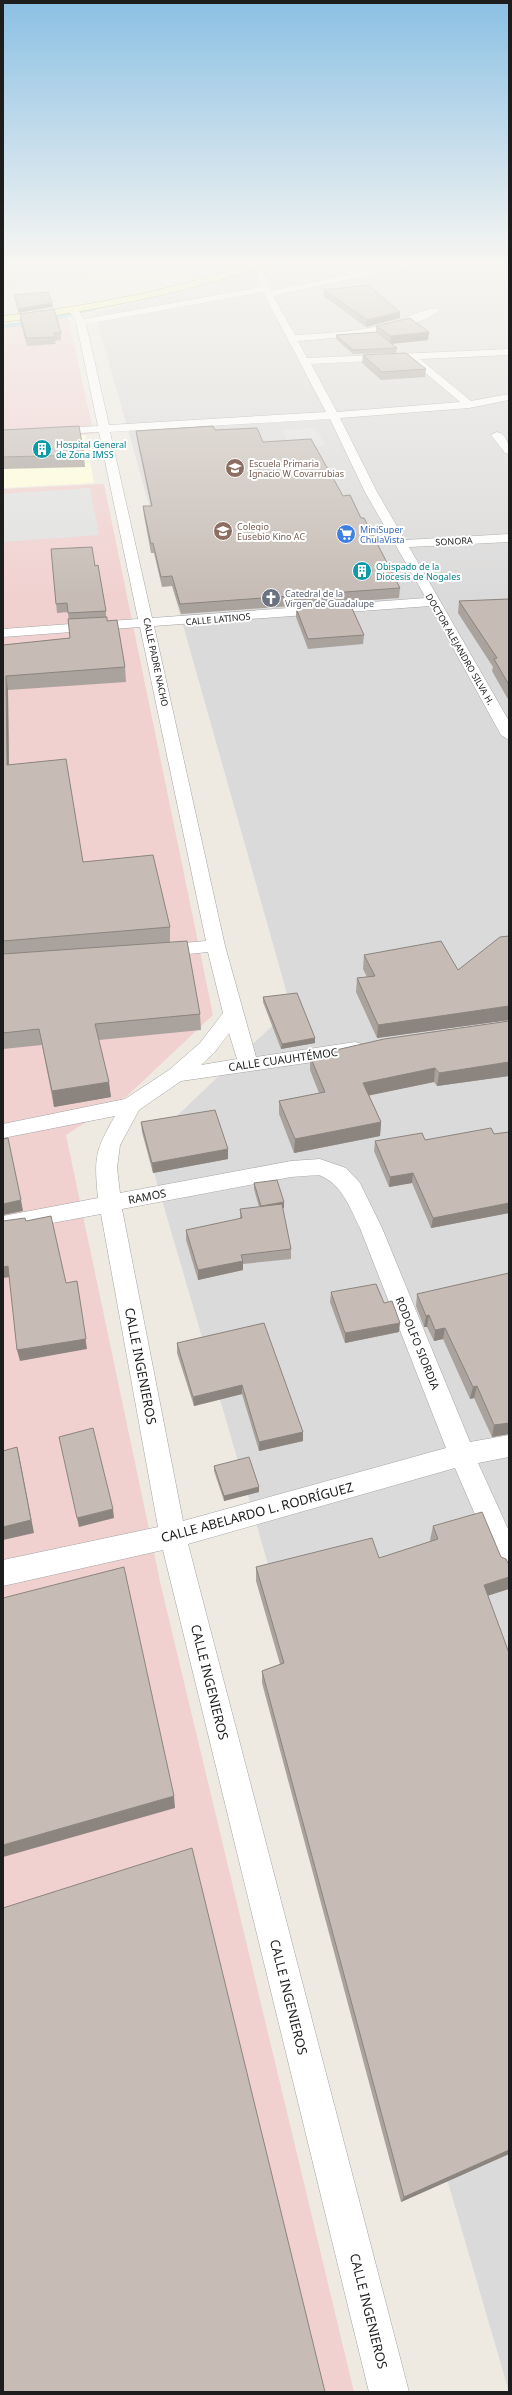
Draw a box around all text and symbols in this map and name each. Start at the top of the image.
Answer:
building icon: Hospital General de Zona IMSS [31,438,53,460]
place label: Hospital General de Zona IMSS [56,438,126,461]
school or university icon: Escuela Primaria Ignacio W Covarrubias [224,457,246,479]
place label: Escuela Primaria Ignacio W Covarrubias [249,457,344,480]
school or university icon: Colegio Eusebio Kino AC [212,520,234,542]
place label: Colegio Eusebio Kino AC [237,520,305,543]
supermarket icon: MiniSuper ChulaVista [335,523,357,545]
place label: MiniSuper ChulaVista [360,523,405,546]
street label: SONORA [435,534,473,548]
building icon: Obispado de la Diocesis de Nogales [351,560,373,582]
place label: Obispado de la Diocesis de Nogales [376,560,461,583]
church icon: Catedral de la Virgen de Guadalupe [260,587,282,609]
place label: Catedral de la Virgen de Guadalupe [285,587,374,610]
street label: DOCTOR ALEJANDRO SILVA H. [423,591,497,707]
street label: CALLE LATINOS [185,610,251,628]
street label: CALLE PADRE NACHO [140,616,172,708]
street label: CALLE CUAUHTÉMOC [227,1044,339,1074]
street label: RAMOS [127,1185,167,1207]
street label: RODOLFO SIORDIA [393,1294,444,1393]
street label: CALLE INGENIEROS [121,1306,161,1426]
street label: CALLE ABELARDO L. RODRÍGUEZ [159,1478,355,1546]
street label: CALLE INGENIEROS [187,1622,233,1742]
street label: CALLE INGENIEROS [266,1937,312,2057]
street label: CALLE INGENIEROS [346,2251,392,2371]

